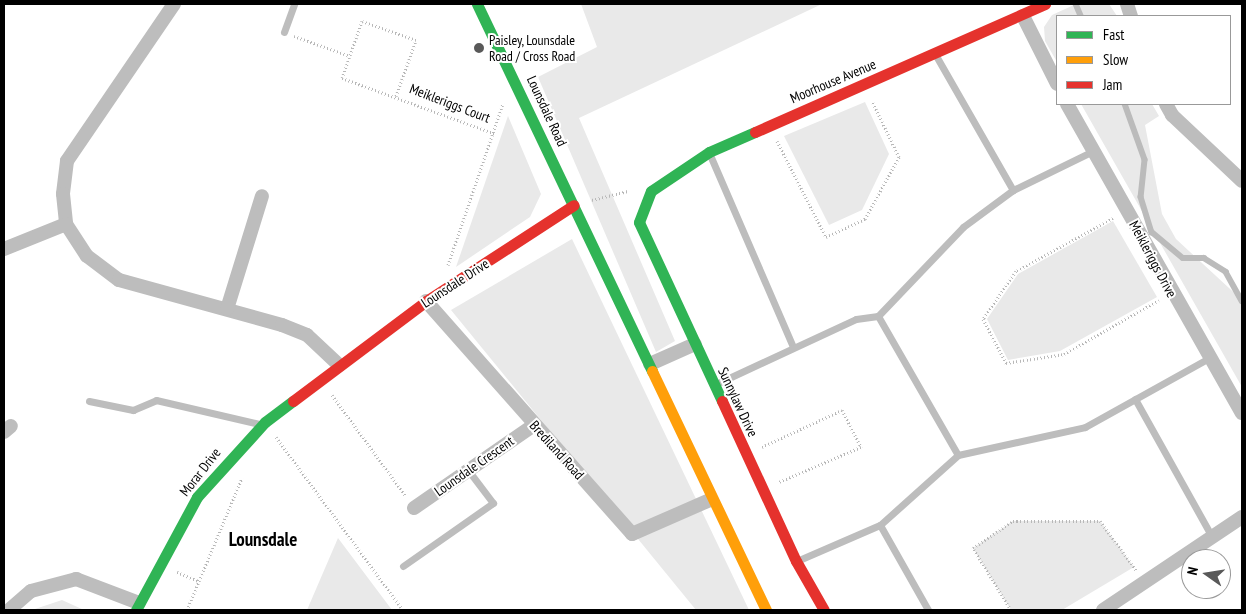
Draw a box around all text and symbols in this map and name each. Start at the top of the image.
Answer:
legend [1056,15,1231,105]
text: Fast [1103,25,1124,44]
place label: Paisley, Lounsdale Road / Cross Road [489,32,576,64]
marker: Paisley, Lounsdale Road / Cross Road [473,42,485,54]
text: Slow [1103,50,1128,69]
street label: Moorhouse Avenue [787,55,879,107]
street label: Lounsdale Road [523,73,571,149]
text: Jam [1103,75,1122,94]
street label: Meikleriggs Court [407,80,493,126]
street label: Meikleriggs Drive [1126,218,1180,300]
street label: Lounsdale Drive [418,255,492,311]
street label: Sunnylaw Drive [715,364,761,440]
street label: Brediland Road [526,417,588,483]
street label: Lounsdale Crescent [431,432,517,500]
street label: Morar Drive [176,445,224,499]
district label: Lounsdale [229,529,297,551]
north arrow [1181,549,1231,599]
text: N [1183,565,1202,577]

